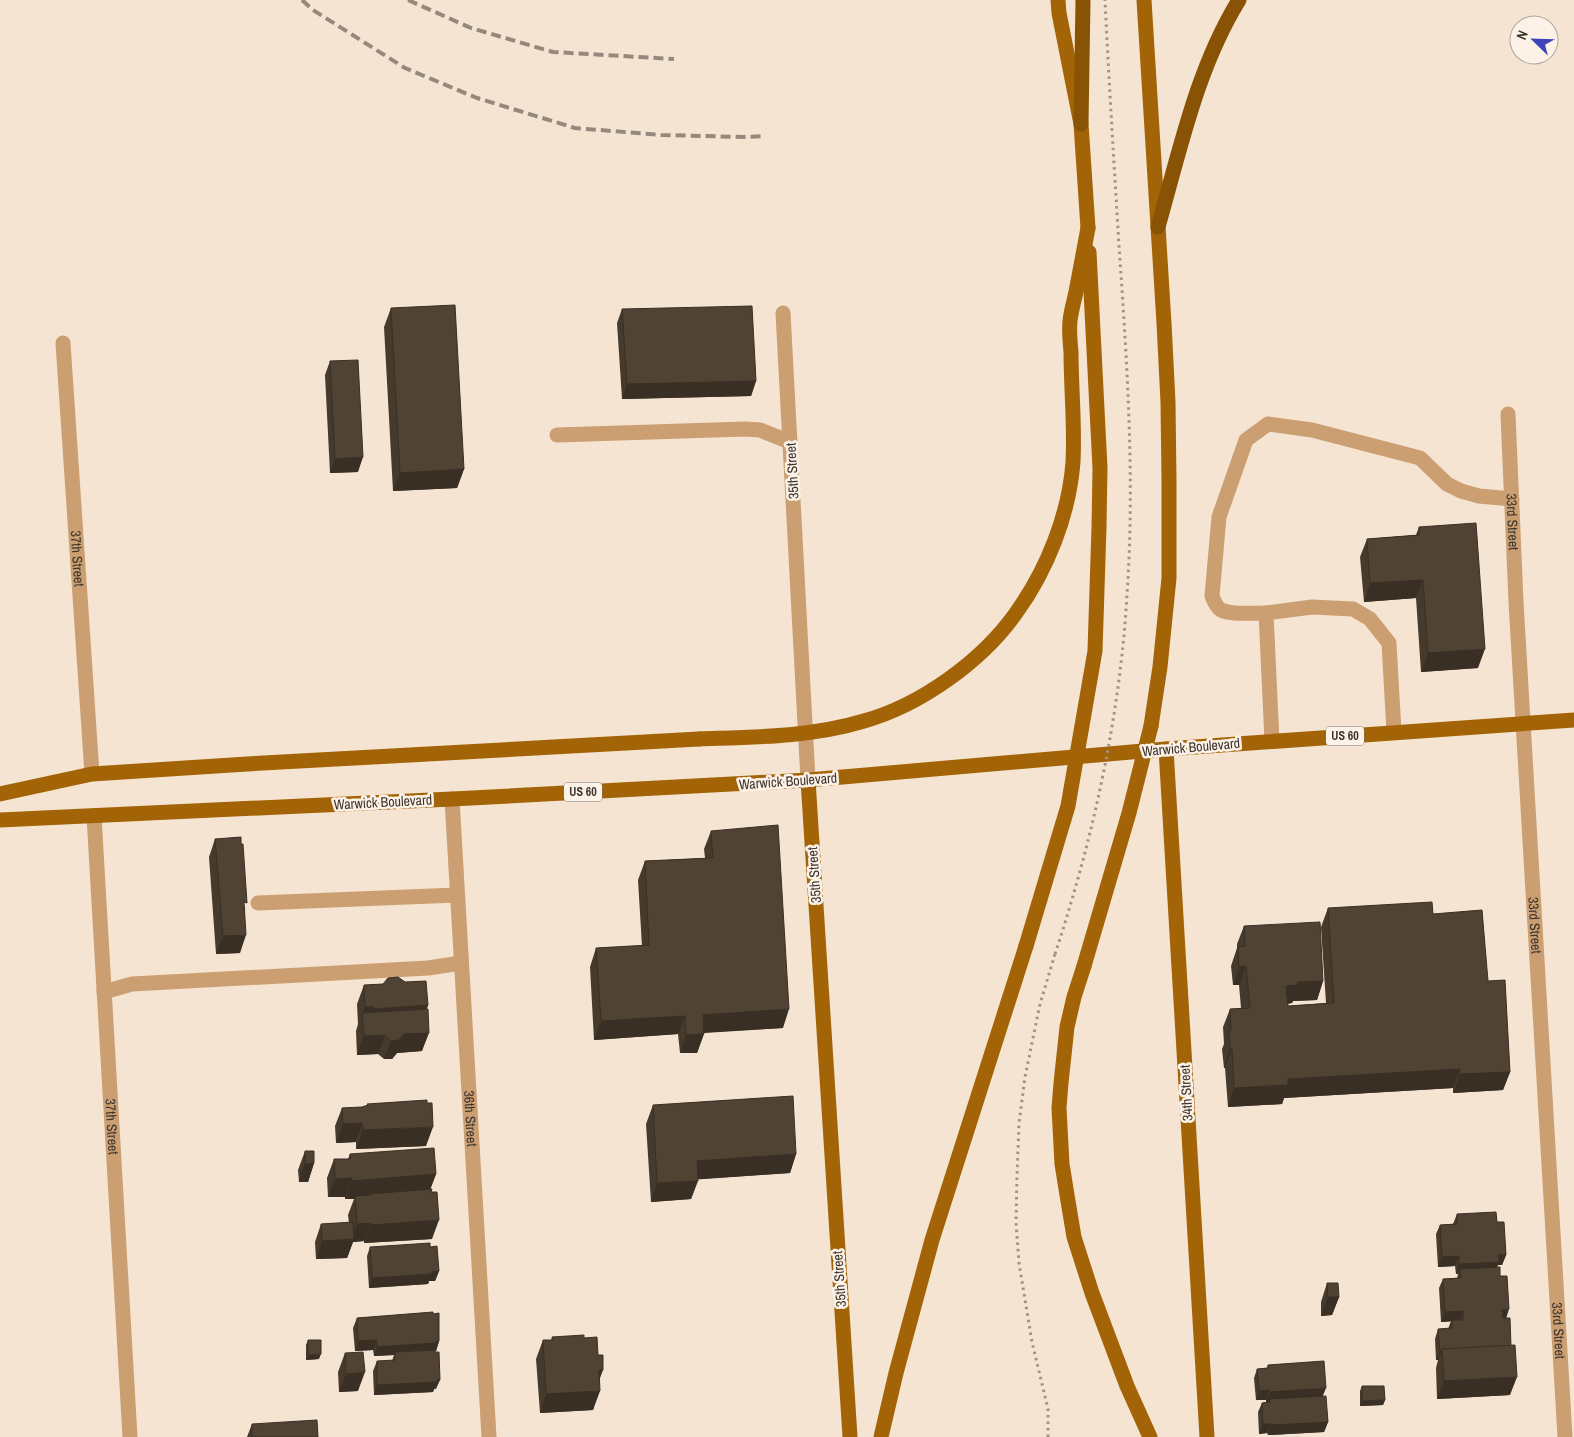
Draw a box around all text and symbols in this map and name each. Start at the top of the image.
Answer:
north arrow [1509,15,1559,65]
text: N [1512,28,1532,42]
street label: 35th Street [782,442,802,500]
street label: 33rd Street [1502,493,1523,551]
street label: 37th Street [67,530,88,587]
road number: US 60 [1326,726,1364,746]
street label: Warwick Boulevard [1141,734,1241,760]
street label: Warwick Boulevard [738,769,838,793]
road number: US 60 [564,782,602,802]
street label: Warwick Boulevard [333,790,433,814]
street label: 35th Street [803,846,825,904]
street label: 33rd Street [1524,896,1546,954]
street label: 34th Street [1176,1064,1196,1122]
street label: 36th Street [460,1090,481,1147]
street label: 37th Street [101,1098,123,1155]
street label: 35th Street [828,1250,850,1308]
street label: 33rd Street [1548,1302,1569,1360]

